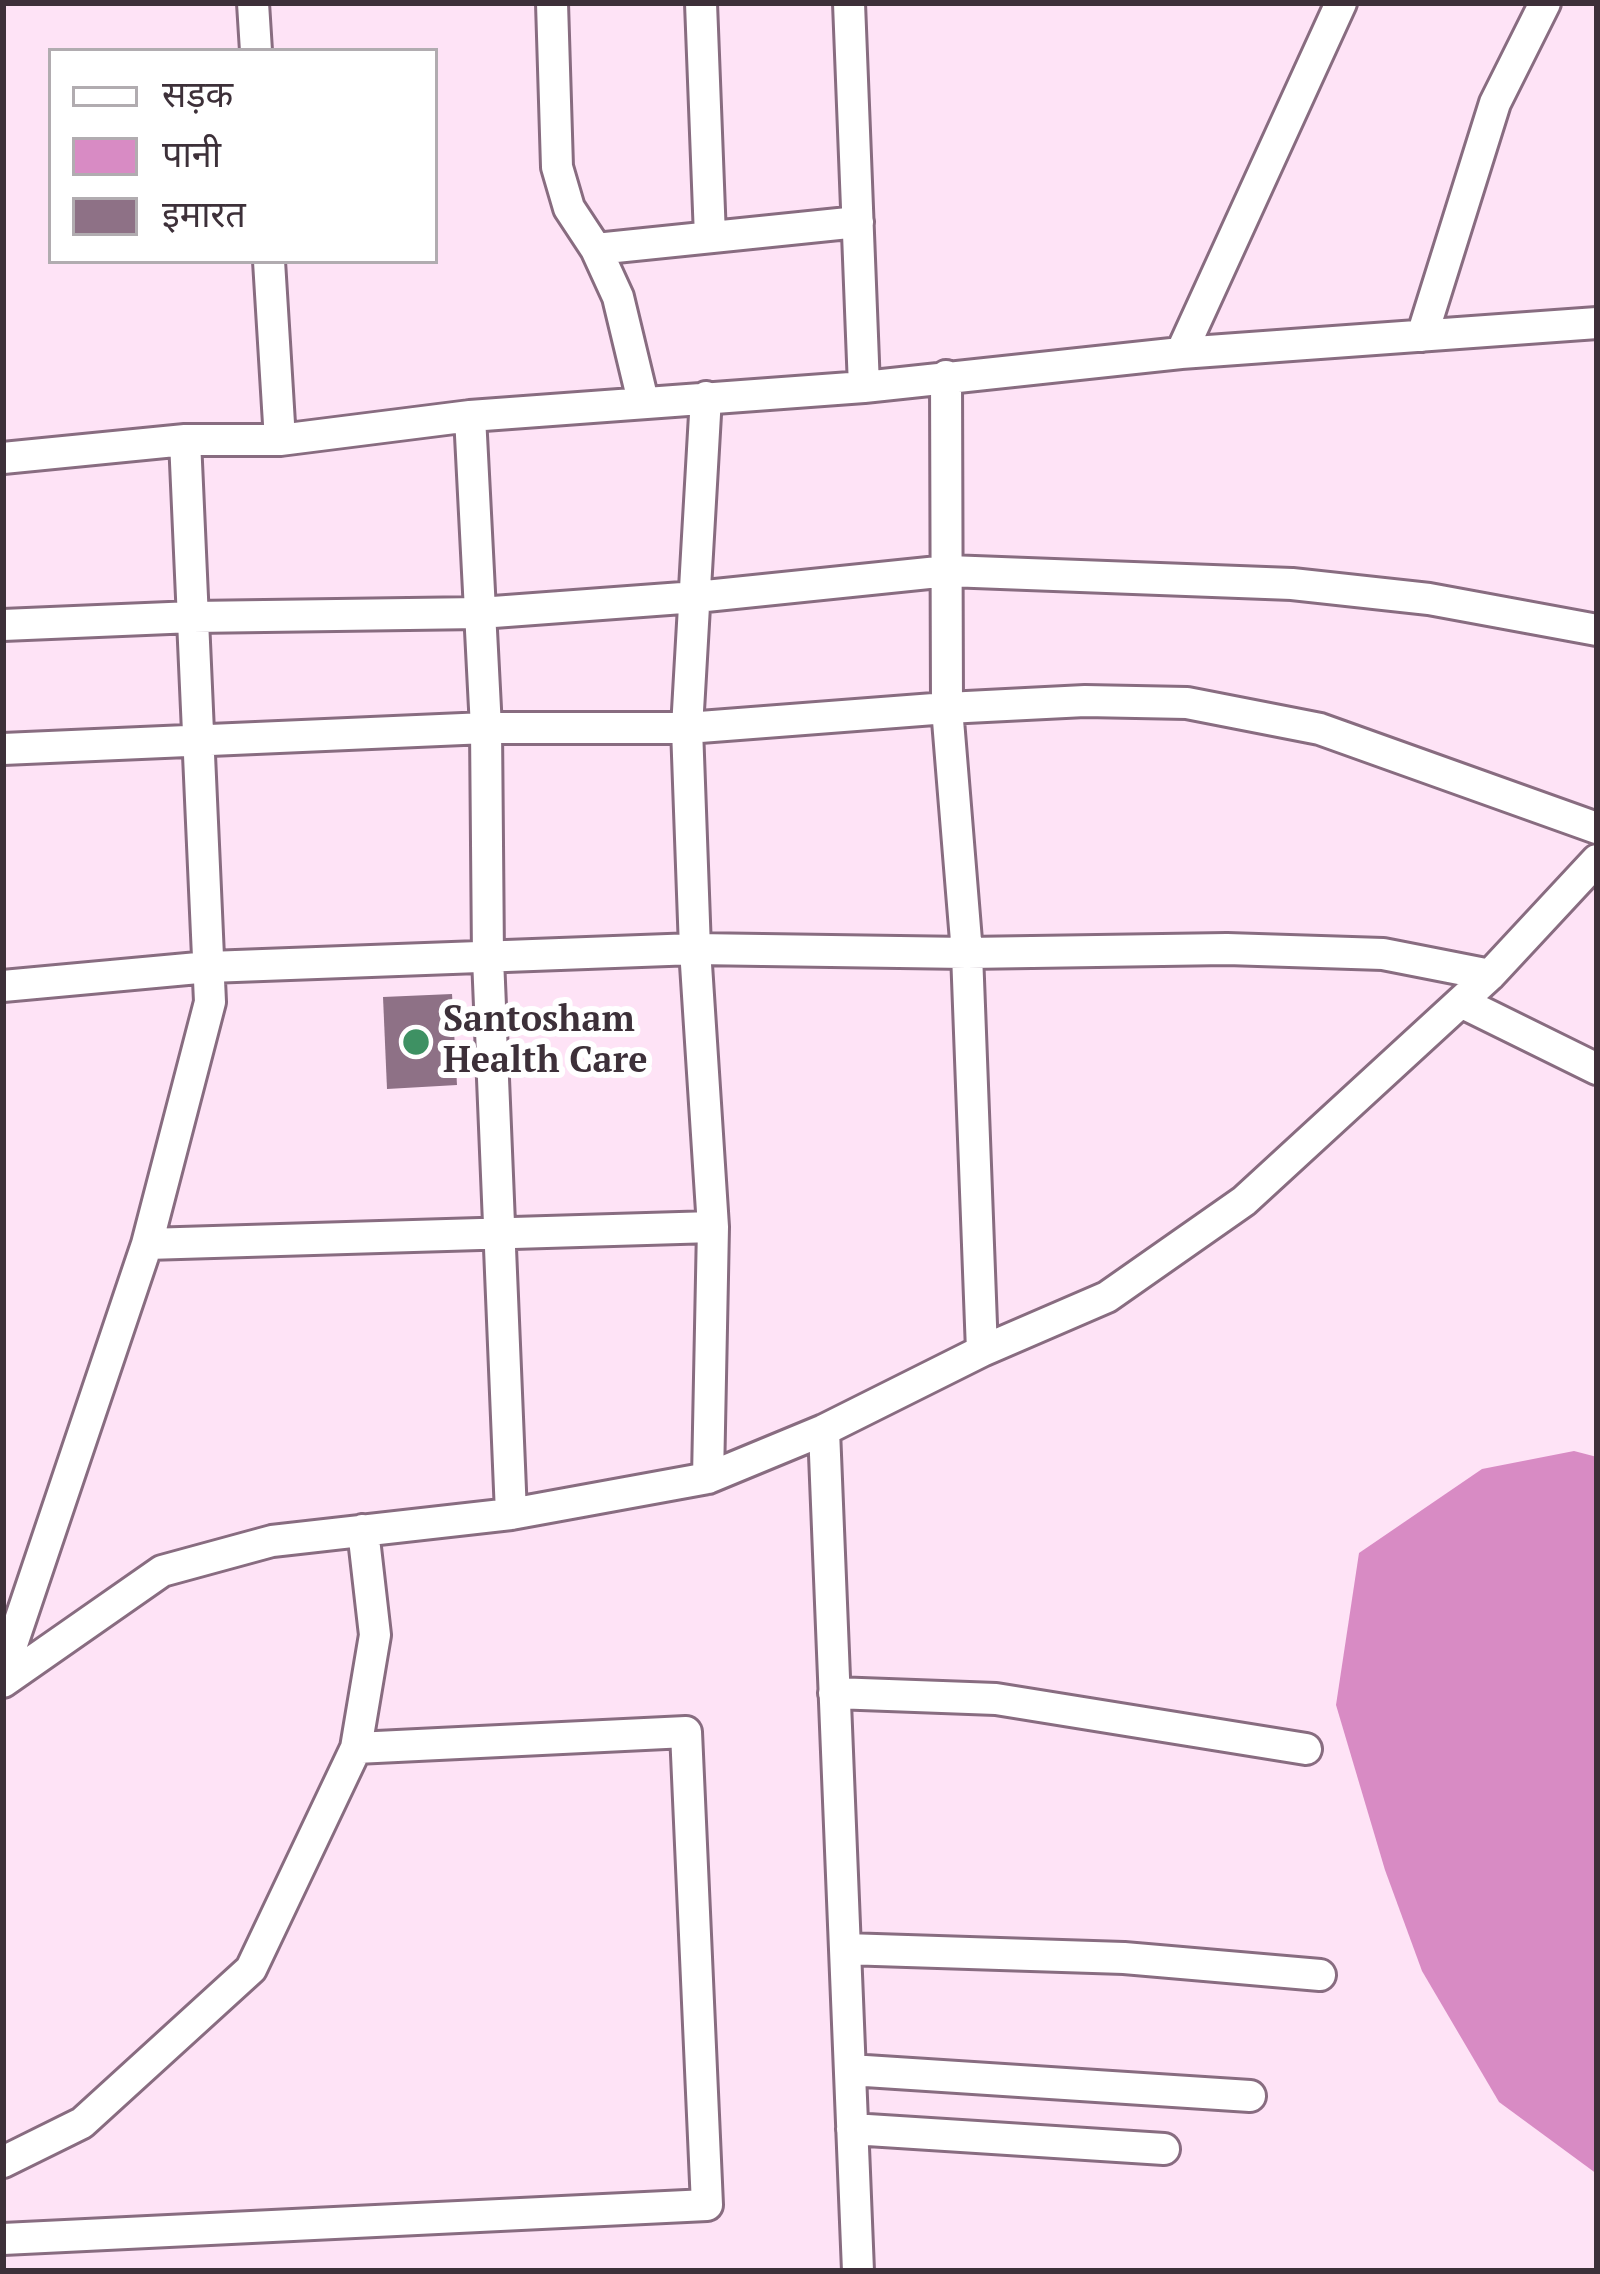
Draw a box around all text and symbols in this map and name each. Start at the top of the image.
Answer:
legend [48,48,438,264]
text: सड़क [162,70,233,117]
text: पानी [162,130,221,177]
text: इमारत [162,190,246,237]
place label: Santosham Health Care [443,999,648,1084]
marker: Santosham Health Care [400,1026,432,1058]

